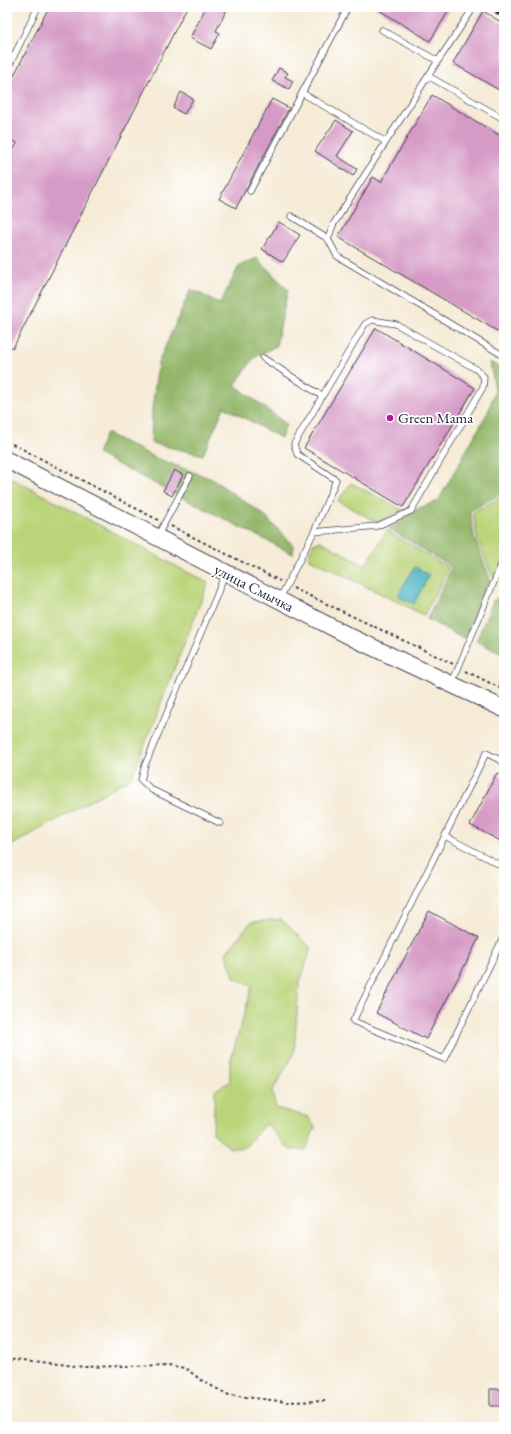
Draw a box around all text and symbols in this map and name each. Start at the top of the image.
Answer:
place label: Green Mama [398,408,473,427]
marker: Green Mama [385,413,395,423]
street label: улица Смычка [211,559,297,616]

